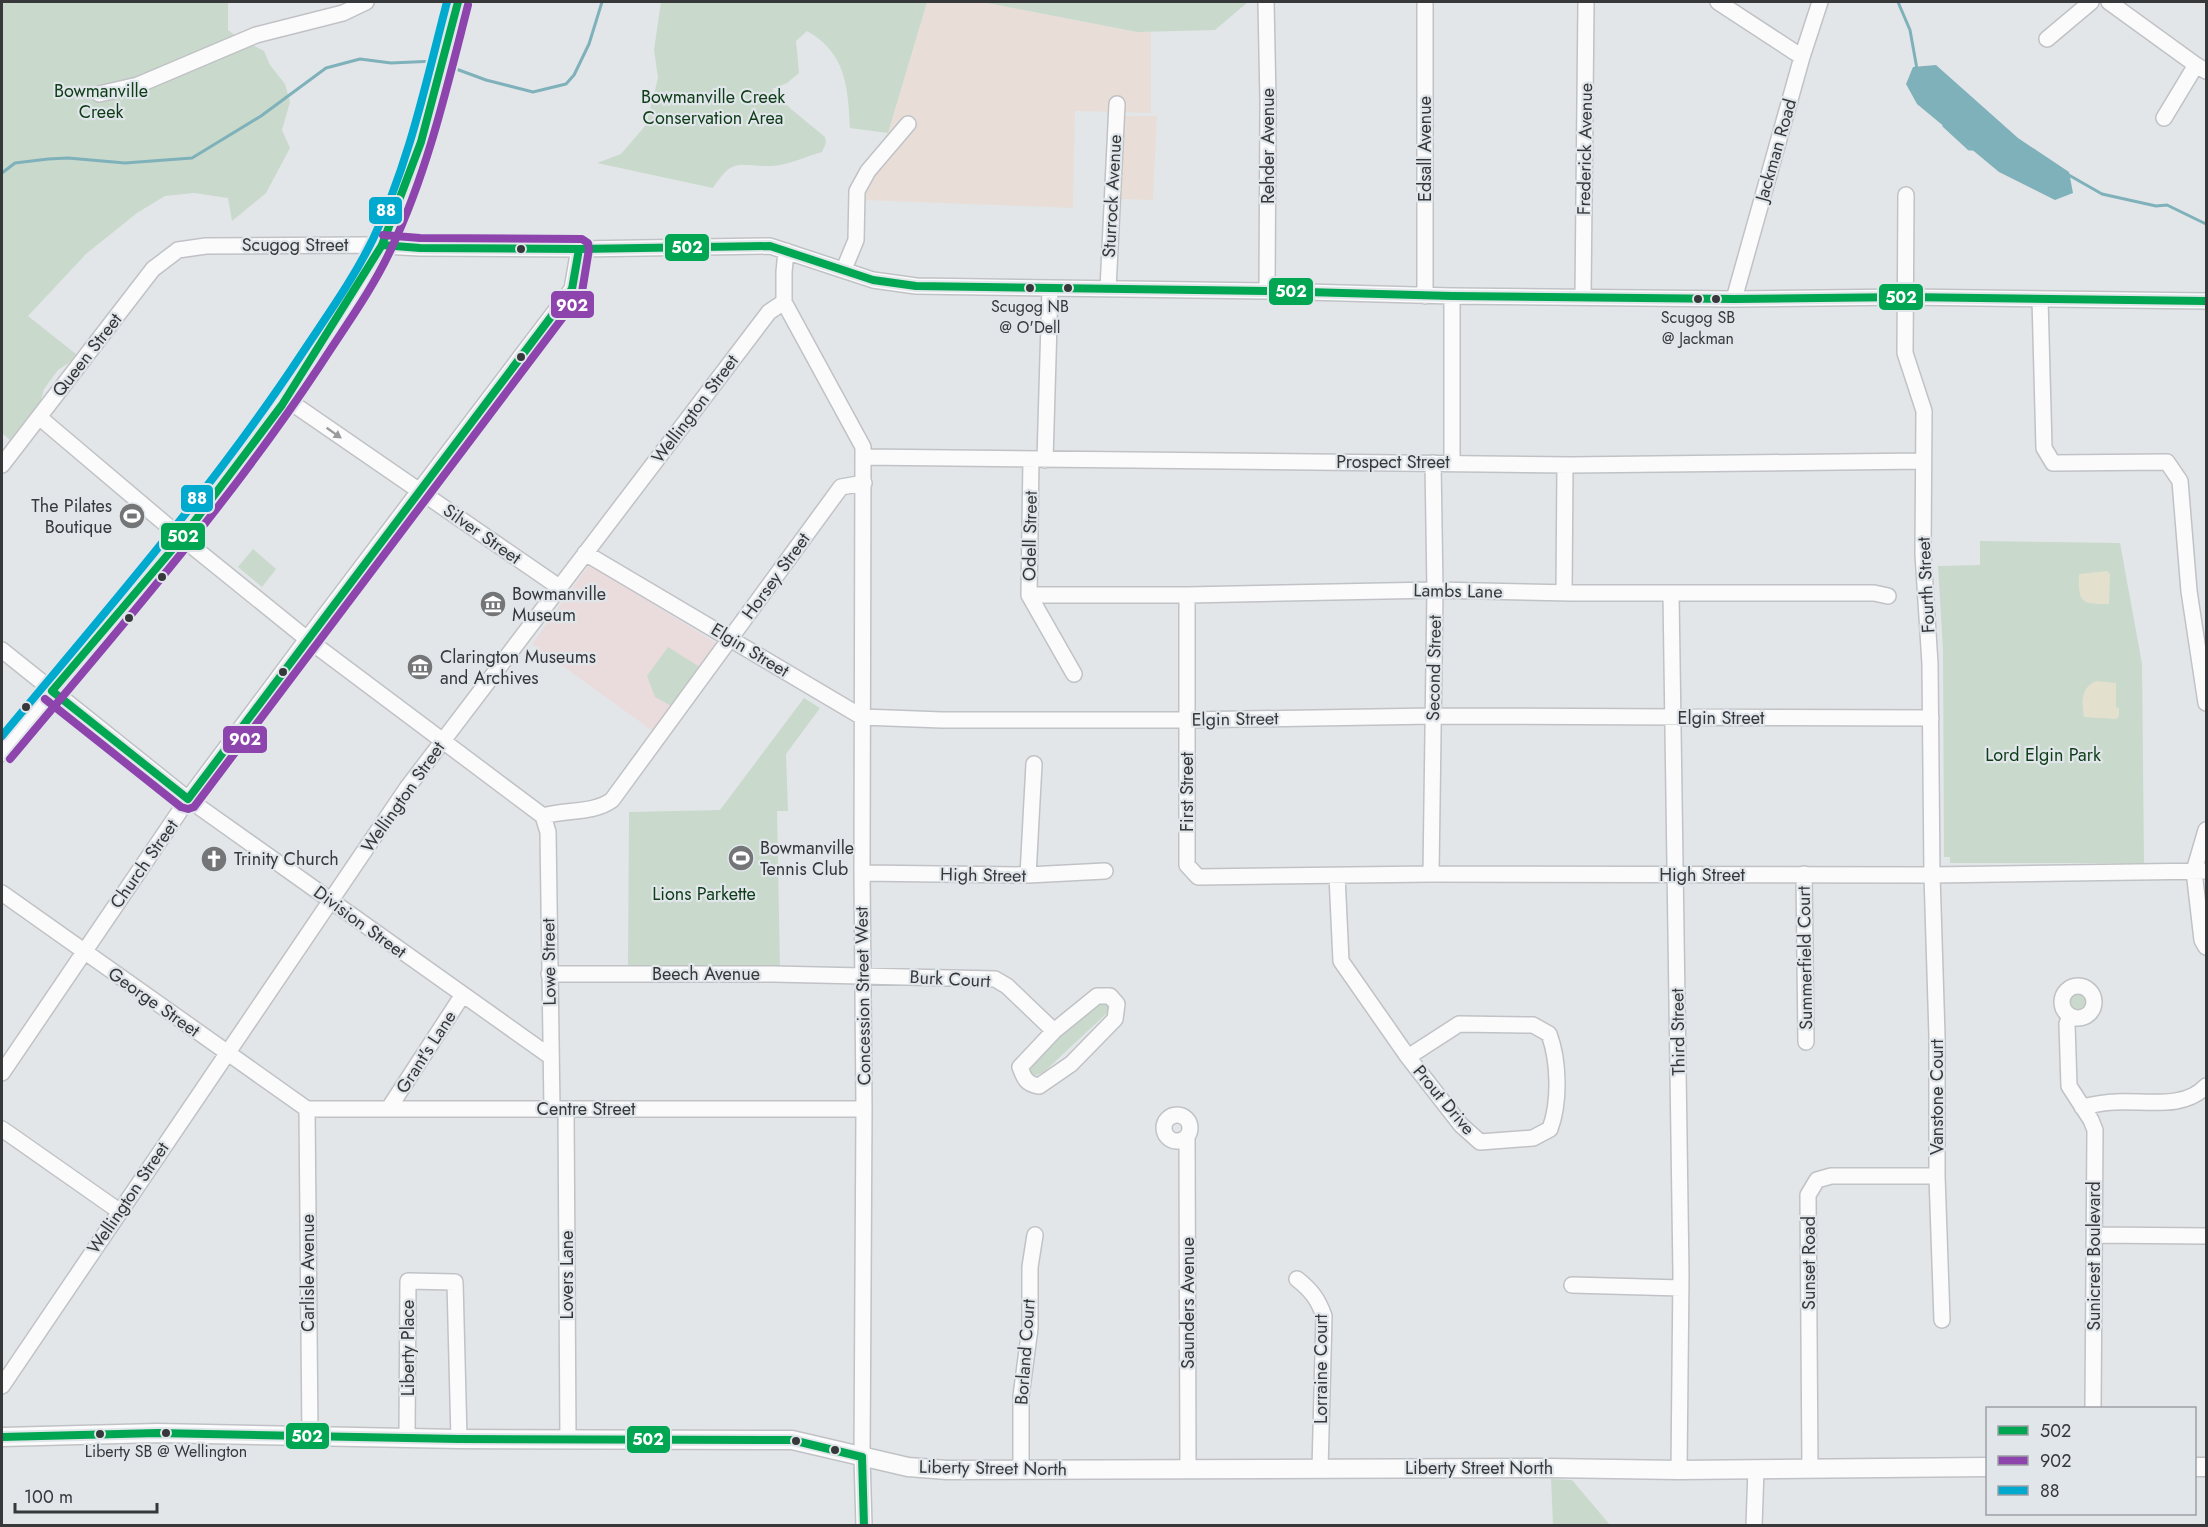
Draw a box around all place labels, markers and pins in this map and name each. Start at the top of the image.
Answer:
unlabelled marker [515,243,527,255]
marker: Scugog NB @ O'Dell [1024,282,1036,294]
unlabelled marker [1062,282,1074,294]
marker: Scugog SB @ Jackman [1692,293,1704,305]
unlabelled marker [1710,293,1722,305]
place label: Scugog NB @ O'Dell [991,295,1069,339]
place label: Scugog SB @ Jackman [1661,306,1735,350]
unlabelled marker [515,351,527,363]
place label: The Pilates Boutique [31,493,112,540]
sports icon: The Pilates Boutique [117,501,147,531]
unlabelled marker [156,571,168,583]
place label: Bowmanville Museum [512,581,606,628]
museum icon: Bowmanville Museum [478,589,508,619]
unlabelled marker [123,612,135,624]
place label: Clarington Museums and Archives [440,644,596,691]
museum icon: Clarington Museums and Archives [405,652,435,682]
unlabelled marker [277,666,289,678]
unlabelled marker [20,701,32,713]
place label: Bowmanville Tennis Club [760,835,854,882]
sports icon: Bowmanville Tennis Club [726,843,756,873]
church icon: Trinity Church [199,844,229,874]
place label: Trinity Church [234,846,339,872]
marker: Liberty SB @ Wellington [160,1427,172,1439]
unlabelled marker [94,1428,106,1440]
unlabelled marker [790,1435,802,1447]
place label: Liberty SB @ Wellington [85,1440,247,1463]
unlabelled marker [829,1444,841,1456]

